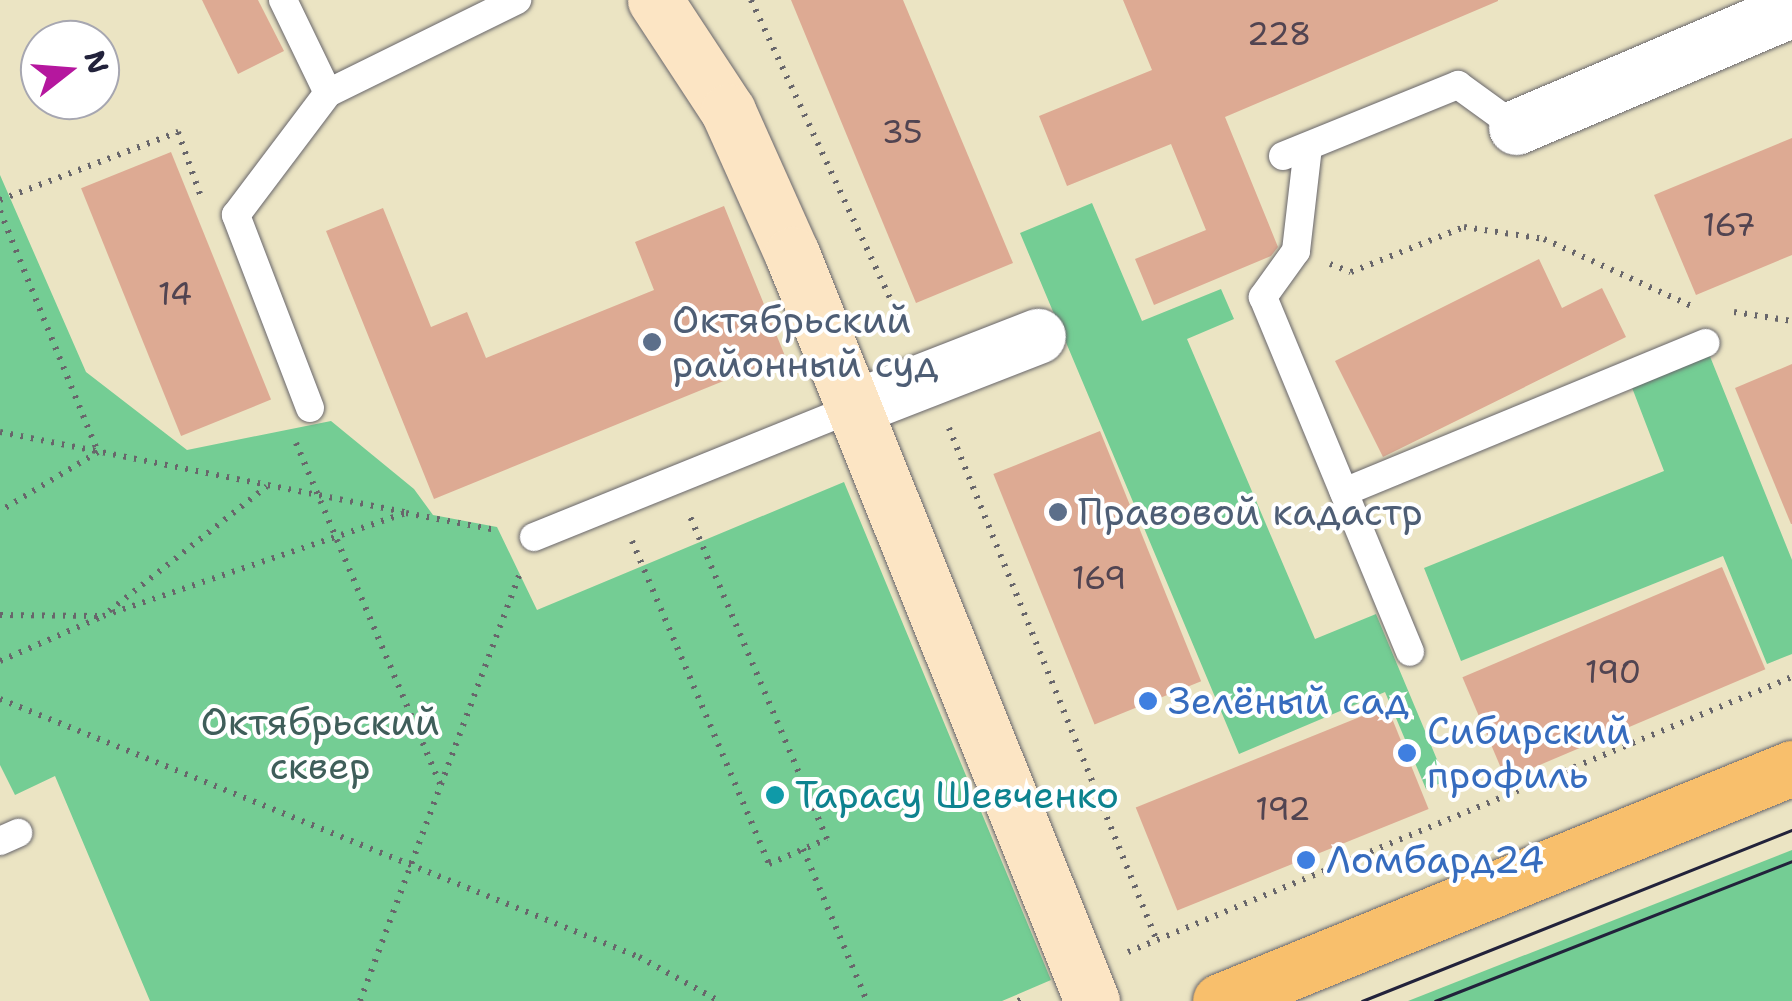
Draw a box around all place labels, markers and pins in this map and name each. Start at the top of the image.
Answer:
place label: Октябрьский районный суд [672,297,939,386]
marker: Октябрьский районный суд [641,331,663,353]
place label: Правовой кадастр [1078,489,1423,535]
marker: Правовой кадастр [1047,501,1069,523]
place label: Зелёный сад [1168,678,1409,724]
marker: Зелёный сад [1137,690,1159,712]
place label: Сибирский профиль [1427,708,1630,798]
marker: Сибирский профиль [1396,742,1418,764]
place label: Тарасу Шевченко [795,772,1119,818]
marker: Тарасу Шевченко [764,784,786,806]
place label: Ломбард24 [1326,837,1544,883]
marker: Ломбард24 [1295,849,1317,871]

